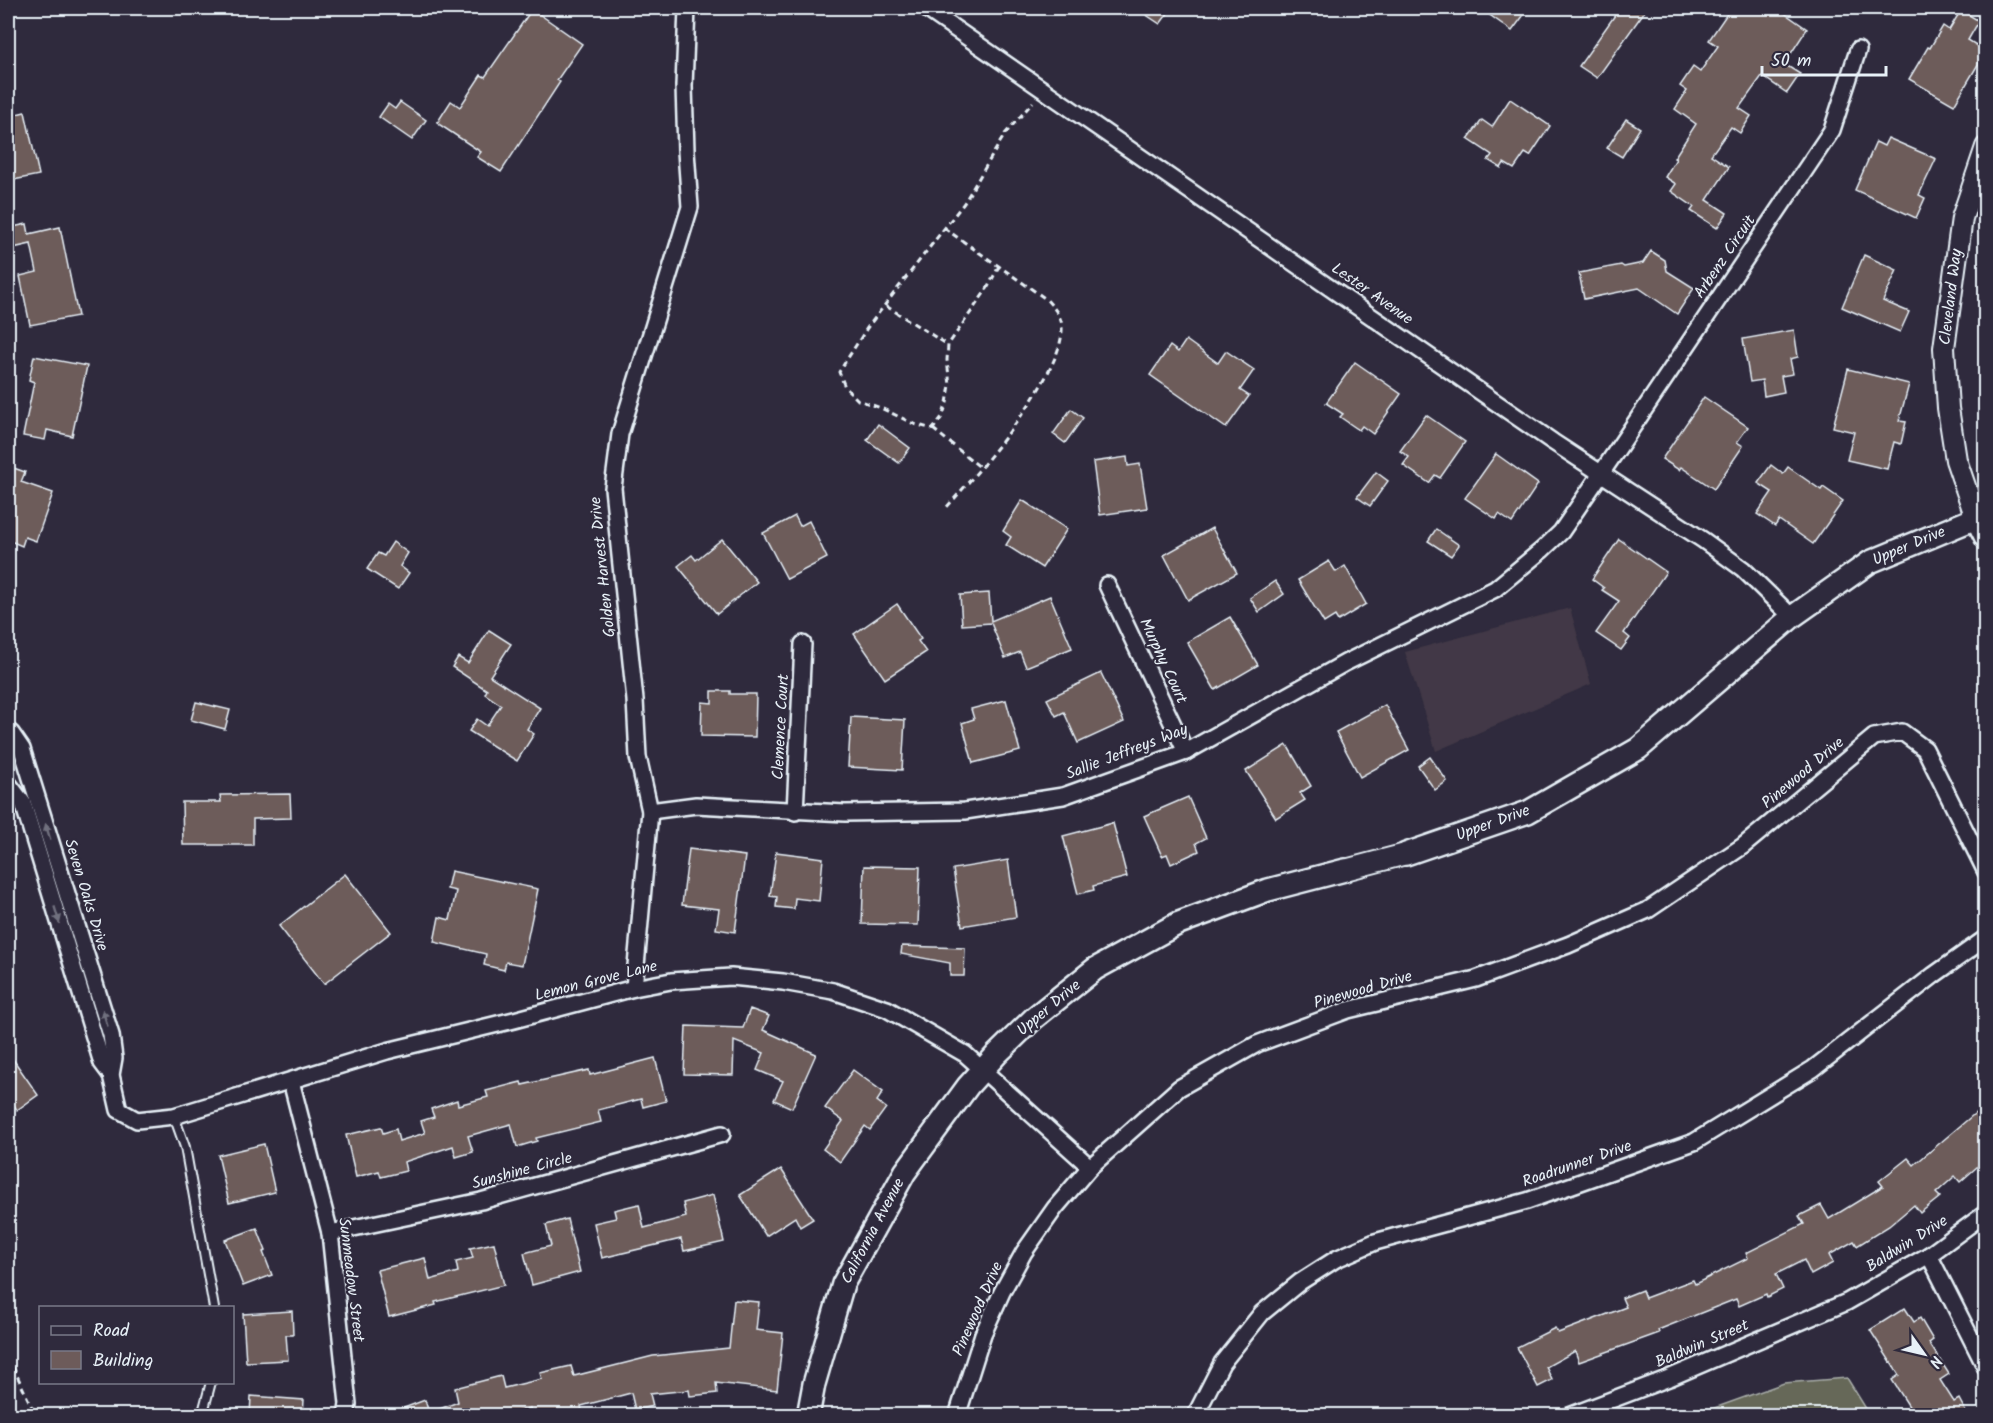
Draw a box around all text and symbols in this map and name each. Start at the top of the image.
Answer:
scale bar [1762,39,1886,77]
text: 50 m [1771,47,1811,76]
street label: Arbenz Circuit [1688,210,1763,304]
street label: Cleveland Way [1933,247,1969,346]
street label: Lester Avenue [1326,257,1418,331]
street label: Golden Harvest Drive [583,495,623,639]
street label: Upper Drive [1869,519,1949,573]
street label: Murphy Court [1132,614,1194,709]
street label: Clemence Court [766,673,796,781]
street label: Sallie Jeffreys Way [1062,717,1192,787]
street label: Pinewood Drive [1756,731,1850,815]
street label: Upper Drive [1452,798,1534,848]
one-way arrow [43,822,52,840]
street label: Seven Oaks Drive [57,836,115,954]
one-way arrow [53,906,62,924]
street label: Lemon Grove Lane [532,954,660,1008]
street label: Pinewood Drive [1311,964,1415,1016]
street label: Upper Drive [1011,974,1087,1042]
one-way arrow [100,1009,110,1027]
street label: Roadrunner Drive [1519,1134,1635,1194]
street label: Sunshine Circle [469,1146,575,1196]
street label: California Avenue [835,1174,911,1288]
street label: Baldwin Drive [1861,1209,1953,1279]
street label: Sunmeadow Street [331,1216,371,1344]
street label: Pinewood Drive [946,1258,1010,1360]
legend [39,1306,234,1384]
street label: Baldwin Street [1651,1313,1754,1375]
text: Road [93,1317,130,1346]
north arrow [1894,1324,1954,1384]
text: Building [93,1347,153,1376]
text: N [1922,1350,1948,1373]

